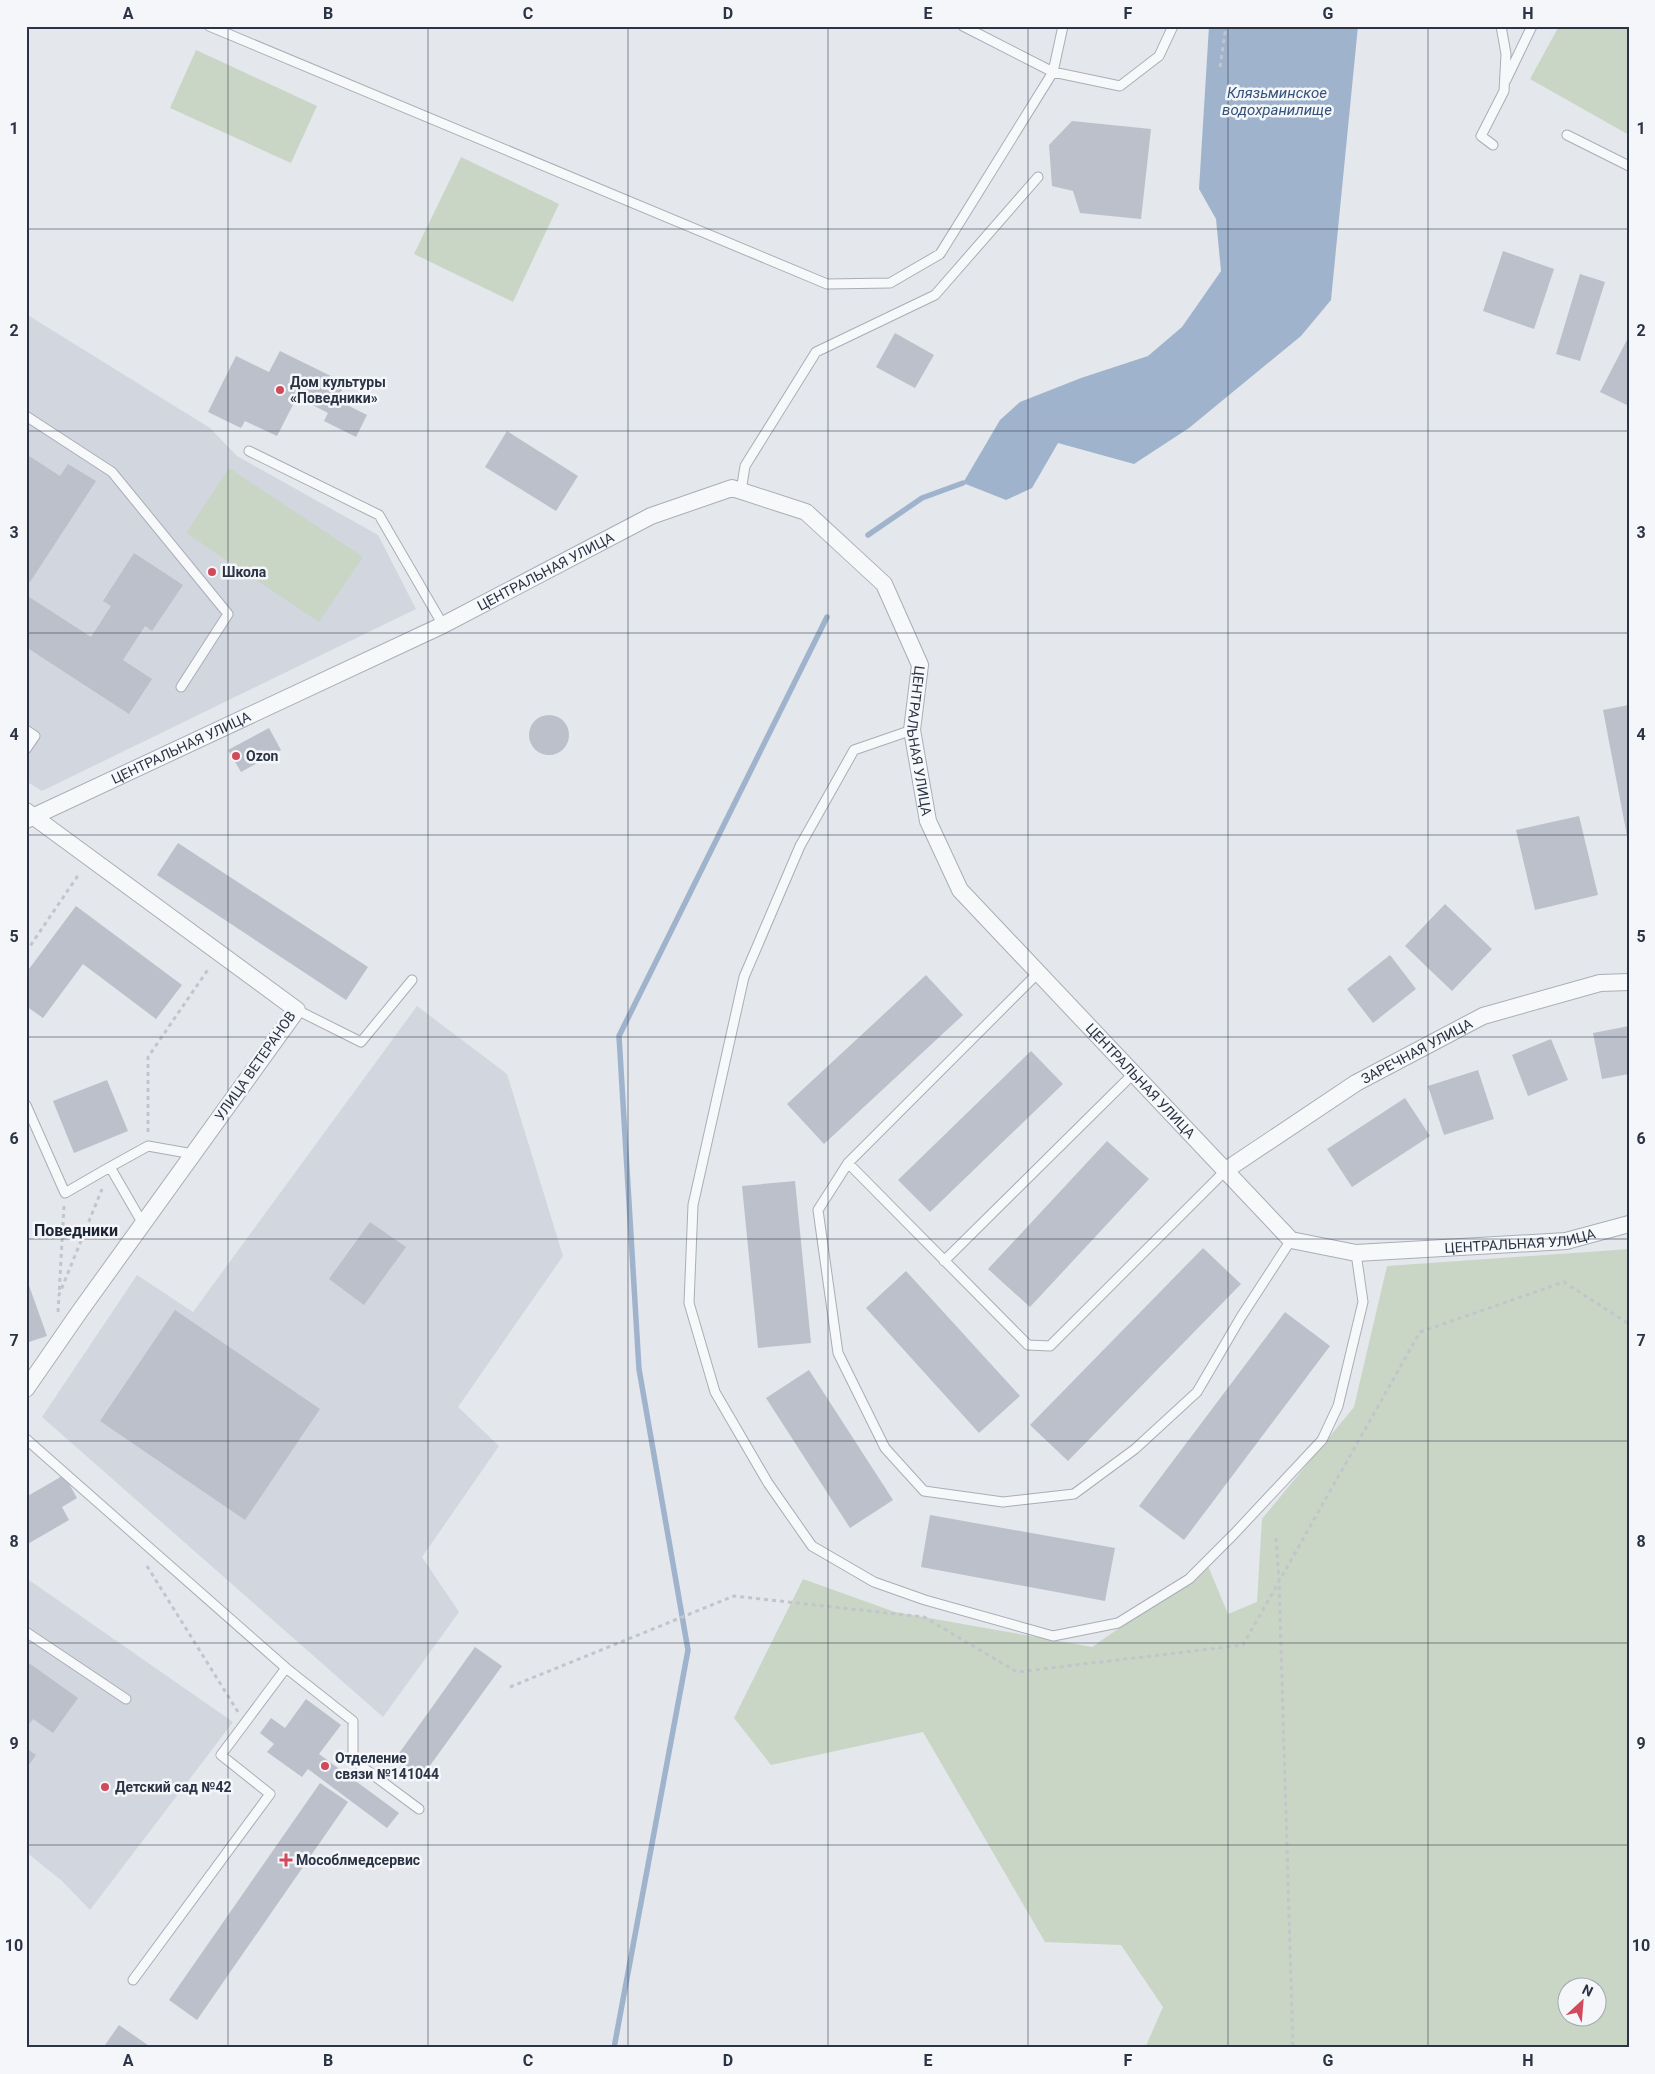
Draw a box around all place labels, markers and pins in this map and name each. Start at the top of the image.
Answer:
place label: Дом культуры «Поведники» [290,374,386,406]
marker: Дом культуры «Поведники» [274,384,286,396]
place label: Школа [222,564,267,580]
marker: Школа [206,566,218,578]
place label: Ozon [246,748,279,764]
marker: Ozon [230,750,242,762]
place label: Отделение связи №141044 [335,1750,439,1782]
marker: Отделение связи №141044 [319,1760,331,1772]
place label: Детский сад №42 [115,1779,231,1795]
marker: Детский сад №42 [99,1781,111,1793]
place label: Мособлмедсервис [296,1852,420,1868]
marker: Мособлмедсервис [280,1854,292,1866]

